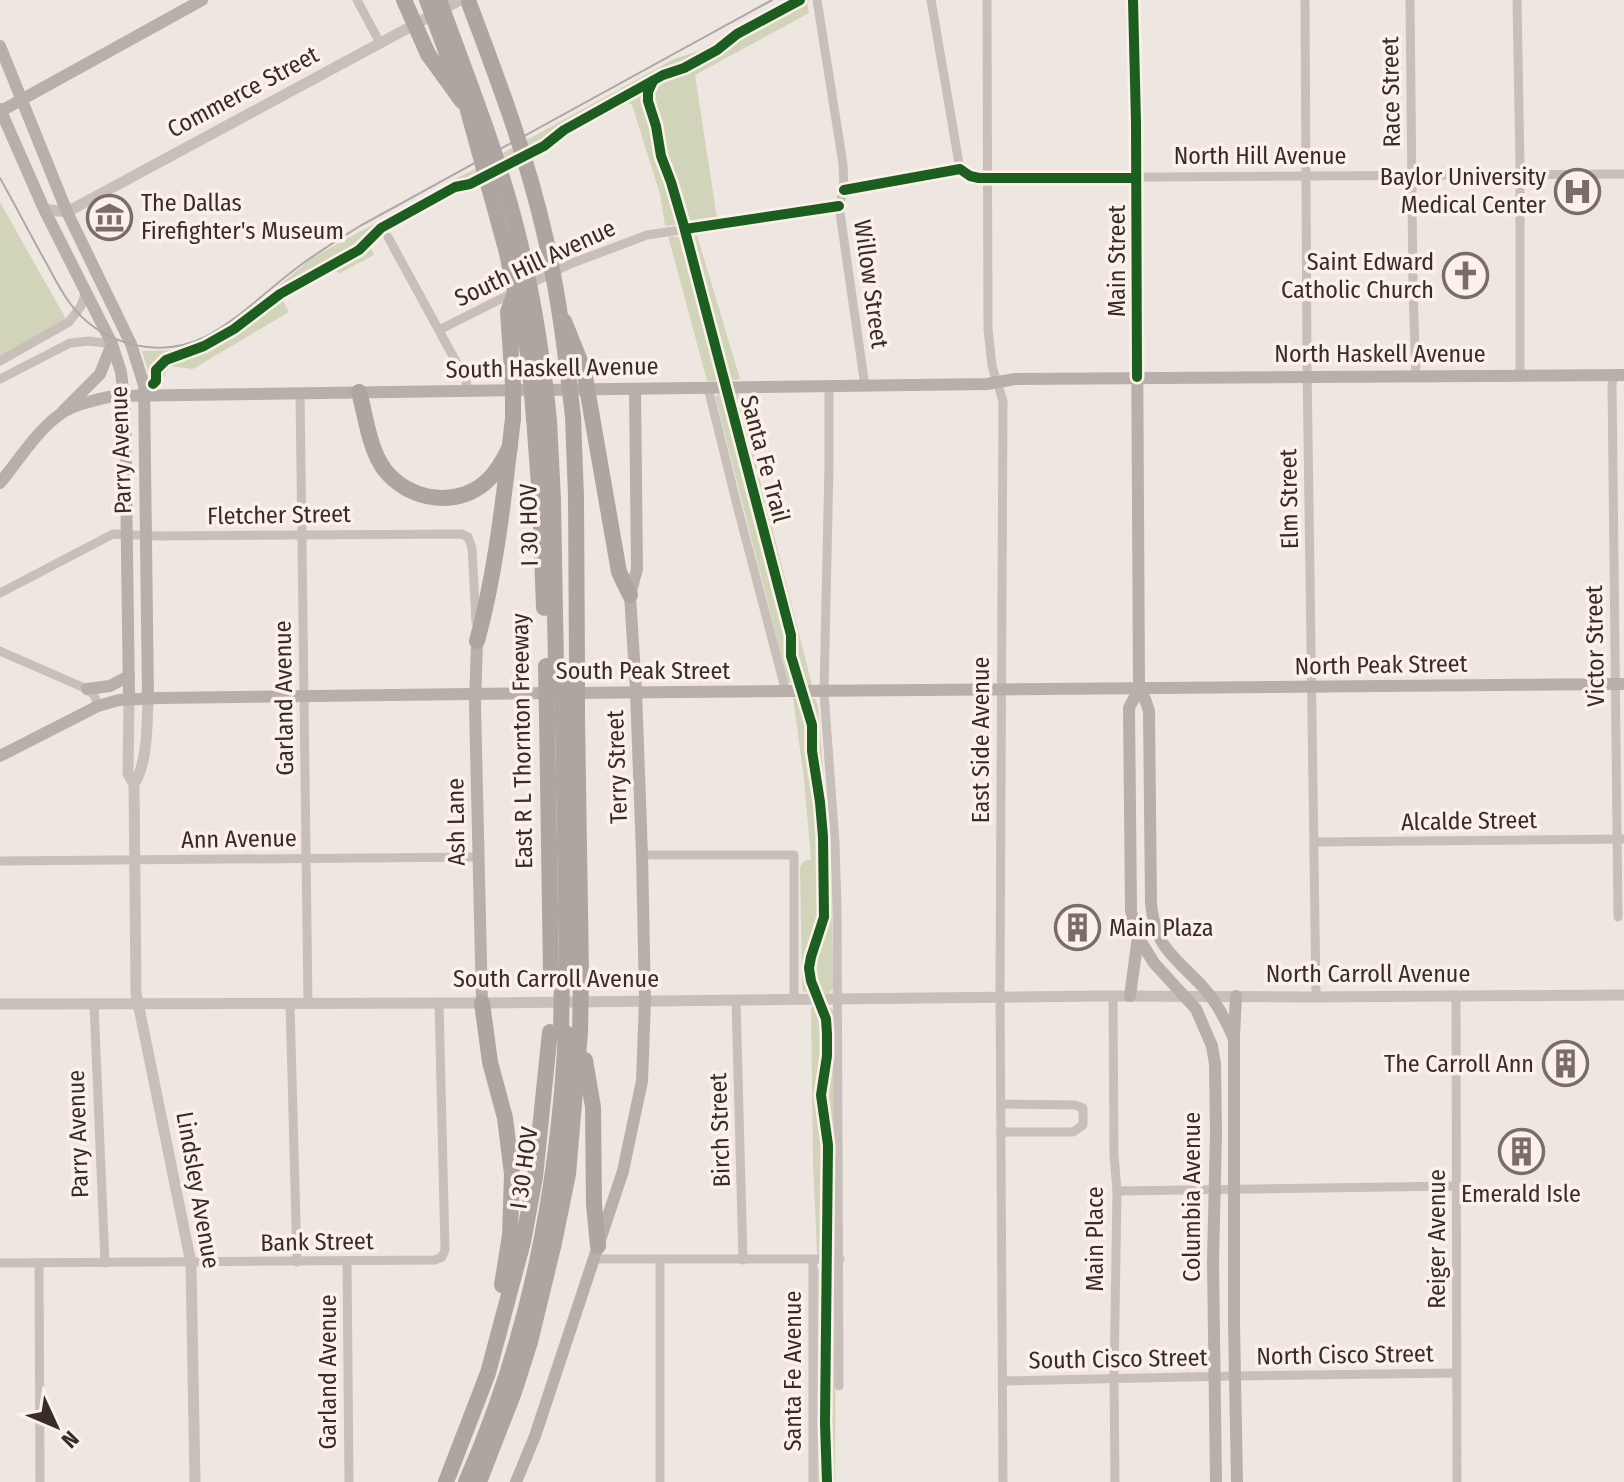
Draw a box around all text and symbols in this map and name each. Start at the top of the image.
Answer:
street label: Race Street [1376,36,1406,148]
street label: Commerce Street [163,40,323,144]
street label: North Hill Avenue [1174,142,1346,170]
place label: Baylor University Medical Center [1380,163,1547,219]
hospital icon: Baylor University Medical Center [1553,167,1601,215]
place label: The Dallas Firefighter's Museum [141,189,344,245]
museum icon: The Dallas Firefighter's Museum [86,193,134,241]
street label: Main Street [1103,205,1131,317]
street label: South Hill Avenue [450,213,620,313]
street label: Willow Street [848,218,894,350]
place label: Saint Edward Catholic Church [1281,248,1434,304]
church icon: Saint Edward Catholic Church [1441,252,1489,300]
street label: North Haskell Avenue [1274,340,1486,368]
street label: South Haskell Avenue [445,352,659,384]
street label: Parry Avenue [105,385,137,515]
street label: Santa Fe Trail [735,392,795,526]
street label: Elm Street [1274,448,1304,550]
street label: I 30 HOV [514,483,544,567]
street label: Fletcher Street [207,500,351,530]
street label: Victor Street [1580,585,1610,707]
street label: East R L Thornton Freeway [506,613,538,869]
street label: Garland Avenue [269,620,299,776]
street label: North Peak Street [1294,649,1468,681]
street label: South Peak Street [556,657,730,685]
street label: East Side Avenue [967,657,995,823]
street label: Terry Street [601,710,633,824]
street label: Ash Lane [441,778,471,866]
street label: Alcalde Street [1401,806,1537,836]
street label: Ann Avenue [181,824,297,854]
building icon: Main Plaza [1054,904,1102,952]
place label: Main Plaza [1109,914,1213,942]
street label: North Carroll Avenue [1266,960,1470,988]
street label: South Carroll Avenue [453,965,659,993]
building icon: The Carroll Ann [1541,1040,1589,1088]
place label: The Carroll Ann [1384,1050,1534,1078]
street label: Parry Avenue [62,1069,94,1199]
street label: Birch Street [704,1072,736,1188]
street label: Lindsley Avenue [170,1109,226,1271]
street label: Columbia Avenue [1178,1112,1206,1282]
street label: I 30 HOV [504,1124,544,1211]
building icon: Emerald Isle [1497,1128,1545,1176]
street label: Reiger Avenue [1423,1169,1451,1309]
place label: Emerald Isle [1461,1180,1581,1208]
street label: Main Place [1081,1186,1109,1292]
street label: Bank Street [260,1227,374,1257]
street label: Santa Fe Avenue [779,1291,807,1451]
street label: Garland Avenue [314,1294,342,1450]
street label: North Cisco Street [1256,1339,1434,1371]
street label: South Cisco Street [1028,1343,1208,1375]
north arrow [16,1386,96,1466]
text: N [56,1425,84,1454]

